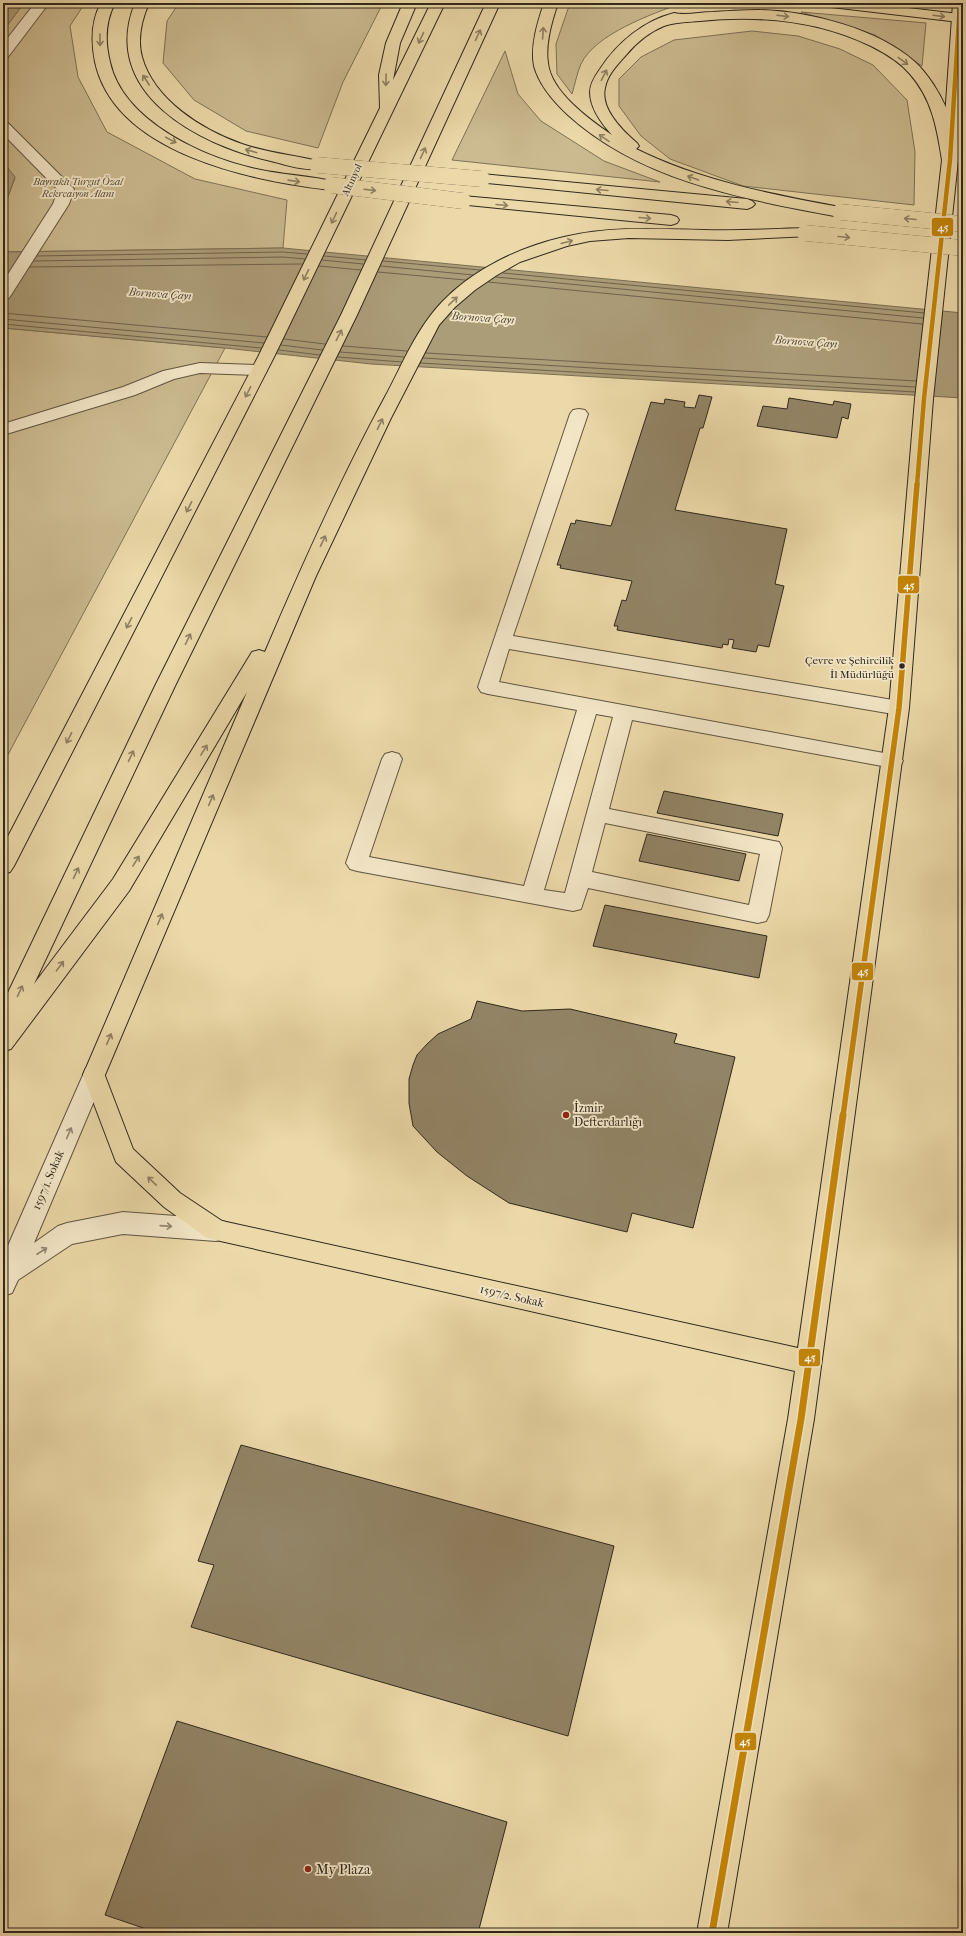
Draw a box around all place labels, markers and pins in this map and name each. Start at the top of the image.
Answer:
place label: Çevre ve Şehircilik İl Müdürlüğü [805,654,895,681]
marker: Çevre ve Şehircilik İl Müdürlüğü [897,661,907,671]
place label: İzmir Defterdarlığı [574,1100,643,1129]
marker: İzmir Defterdarlığı [561,1110,571,1120]
place label: My Plaza [316,1861,371,1878]
marker: My Plaza [303,1864,313,1874]

